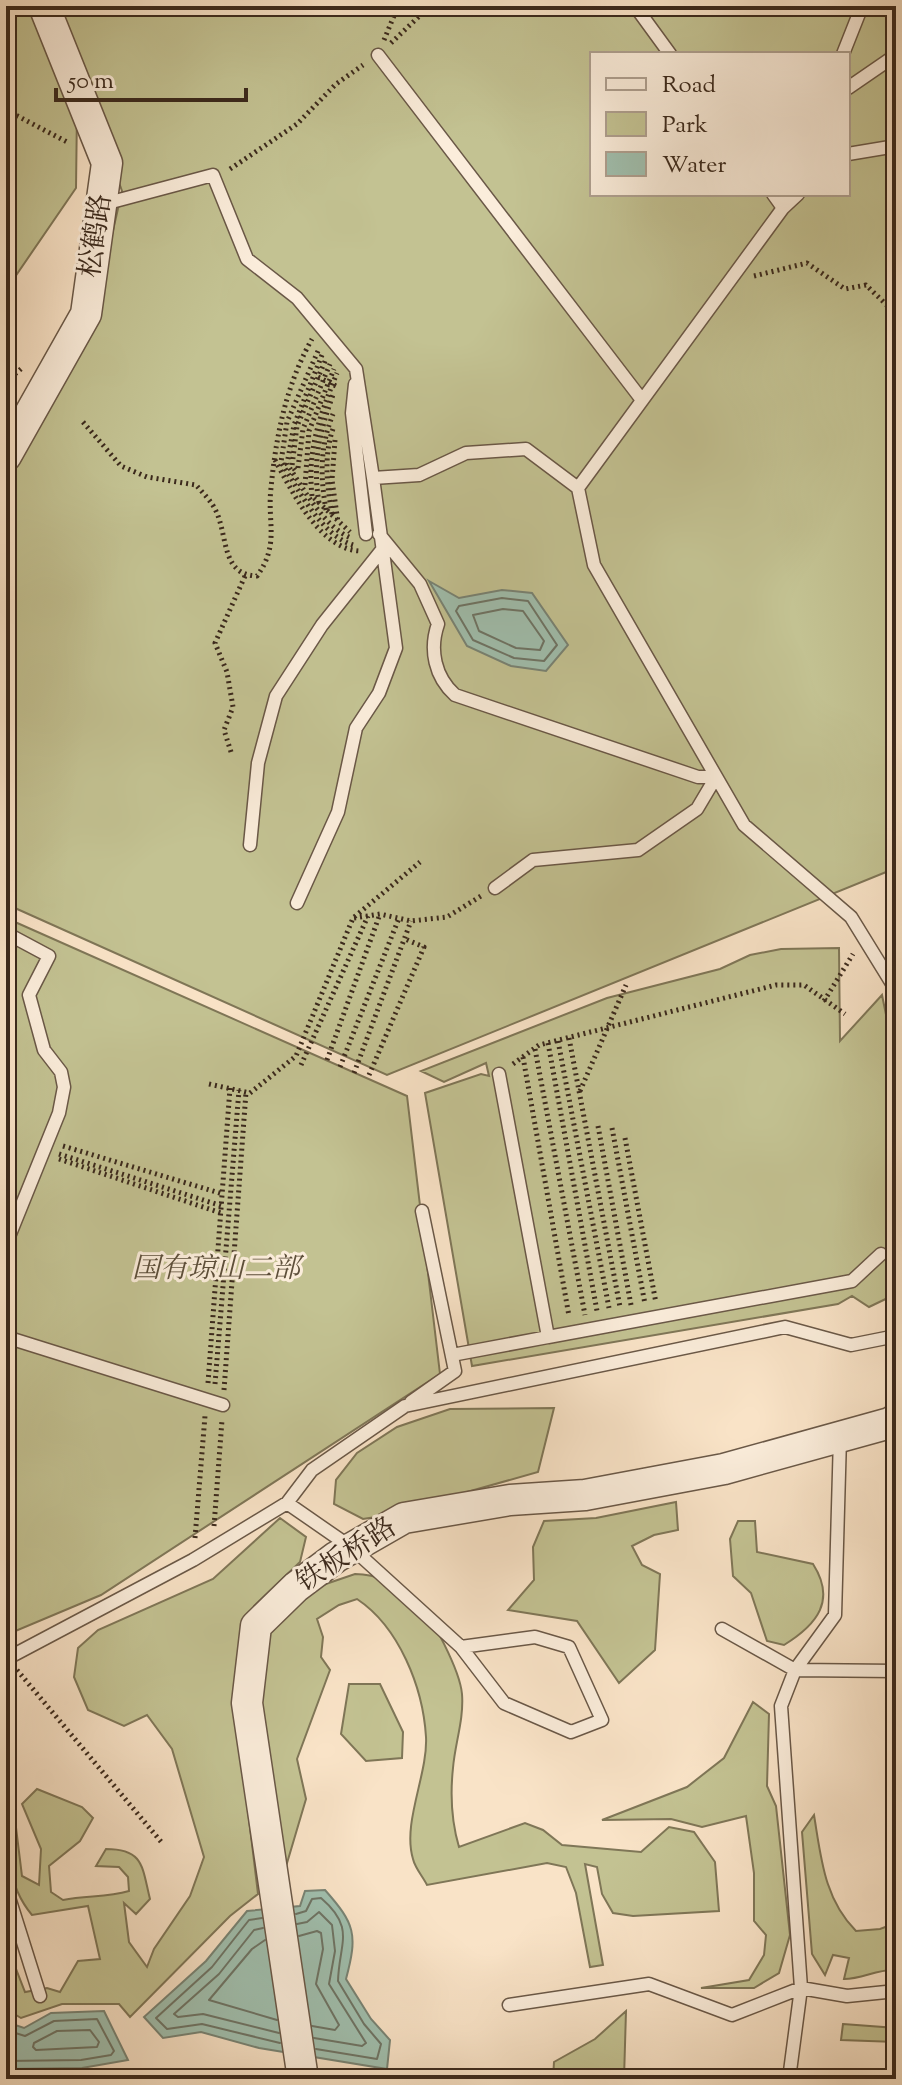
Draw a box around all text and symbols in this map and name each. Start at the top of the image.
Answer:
scale bar [56,52,246,102]
legend [590,52,850,196]
text: 50 m [66,65,114,99]
text: Road [662,69,716,103]
text: Park [662,109,708,143]
text: Water [662,149,726,183]
street label: 松鹤路 [71,192,123,280]
park label: 国有琼山二部 [132,1250,305,1290]
street label: 铁板桥路 [289,1509,405,1603]

